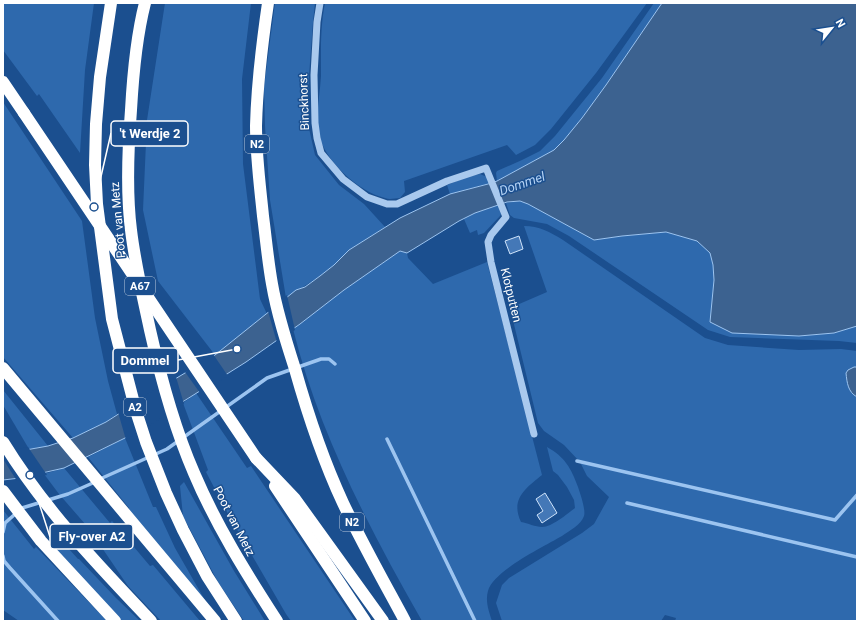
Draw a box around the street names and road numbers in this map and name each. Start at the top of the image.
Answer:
street label: Binckhorst [296,73,312,131]
road number: N2 [245,135,269,153]
street label: Poot van Metz [108,181,128,259]
street label: Klotputten [498,266,524,324]
road number: A67 [125,277,155,295]
road number: A2 [124,398,146,416]
street label: Poot van Metz [210,484,258,558]
road number: N2 [340,513,364,531]

